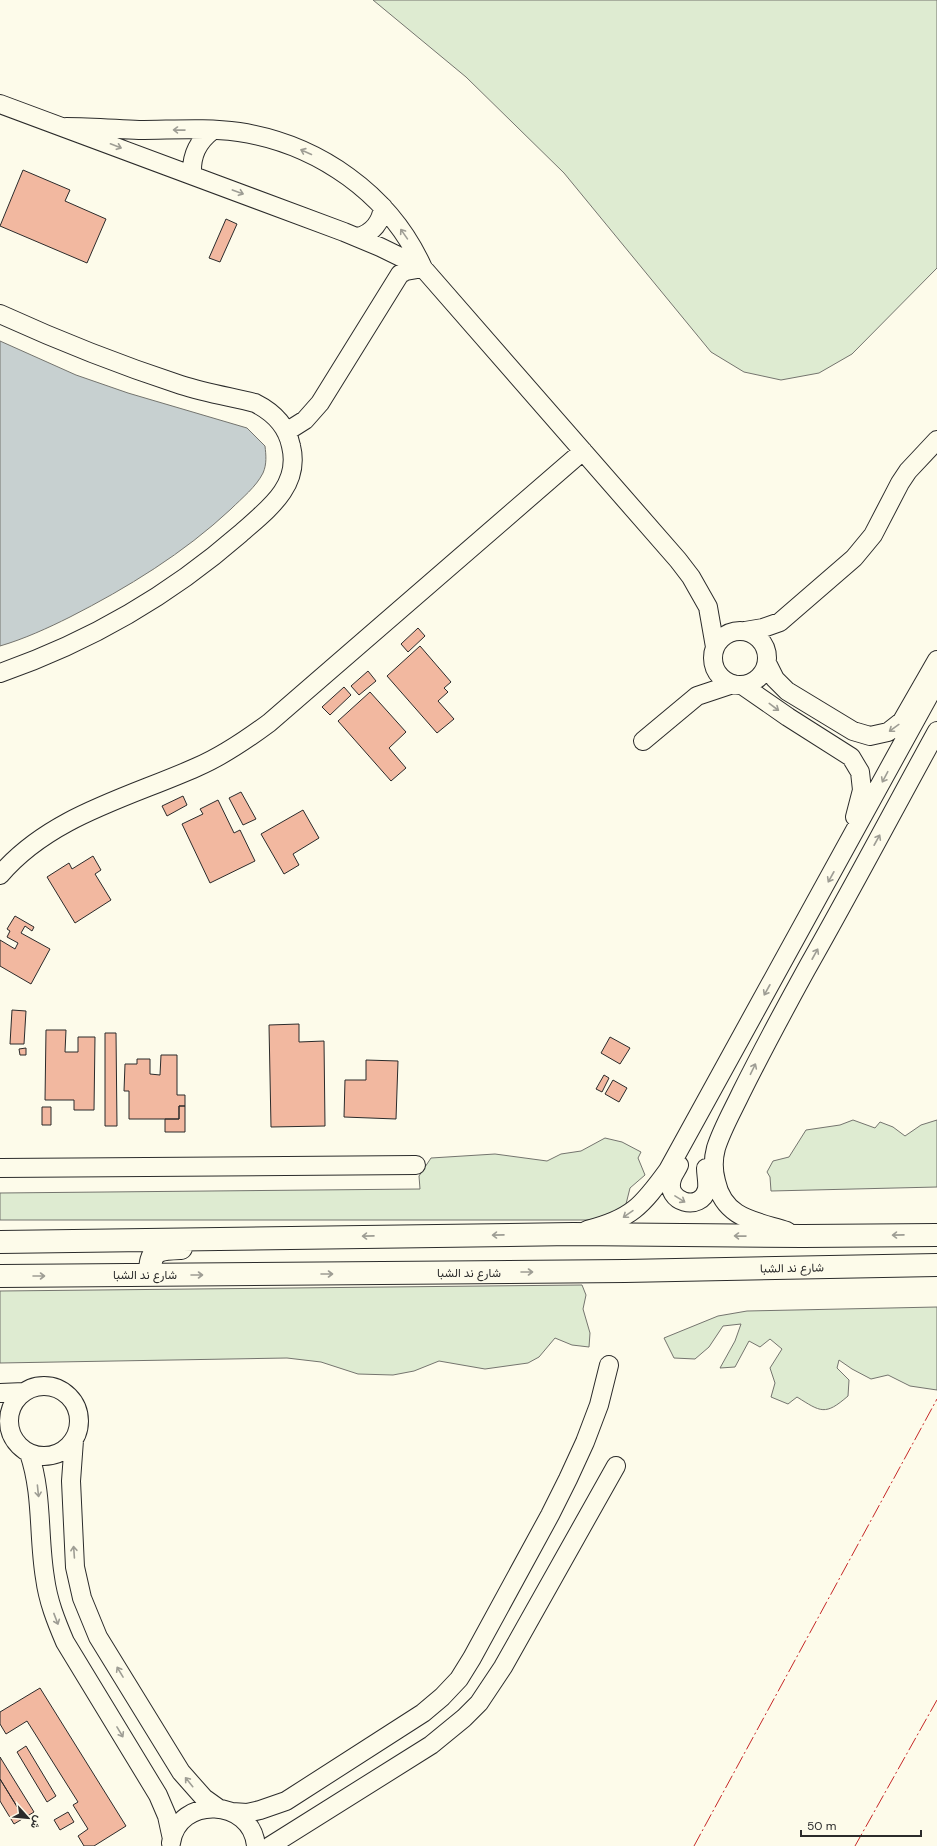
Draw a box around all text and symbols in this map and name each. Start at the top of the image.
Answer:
one-way arrow [173,126,186,134]
one-way arrow [110,143,122,151]
one-way arrow [300,148,312,155]
one-way arrow [231,189,243,197]
one-way arrow [400,229,408,240]
one-way arrow [769,703,780,711]
one-way arrow [888,723,899,732]
one-way arrow [881,771,888,783]
one-way arrow [874,834,882,846]
one-way arrow [826,871,834,883]
one-way arrow [812,949,819,961]
one-way arrow [763,984,770,996]
one-way arrow [750,1063,757,1075]
one-way arrow [674,1196,686,1204]
one-way arrow [623,1210,634,1218]
one-way arrow [492,1231,505,1239]
one-way arrow [892,1231,905,1239]
one-way arrow [734,1232,747,1239]
one-way arrow [362,1233,375,1240]
street label: شارع ند الشبا [760,1259,824,1278]
street label: شارع ند الشبا [437,1265,501,1282]
street label: شارع ند الشبا [113,1267,177,1284]
one-way arrow [520,1268,533,1276]
one-way arrow [320,1270,333,1278]
one-way arrow [190,1271,203,1279]
one-way arrow [32,1272,45,1280]
one-way arrow [34,1484,42,1497]
one-way arrow [70,1546,77,1559]
one-way arrow [52,1613,60,1625]
one-way arrow [115,1666,123,1678]
one-way arrow [116,1726,124,1738]
one-way arrow [184,1777,193,1788]
north arrow [8,1798,48,1838]
scale bar [801,1812,921,1838]
text: ش [28,1813,46,1832]
text: 50 m [807,1818,836,1834]

